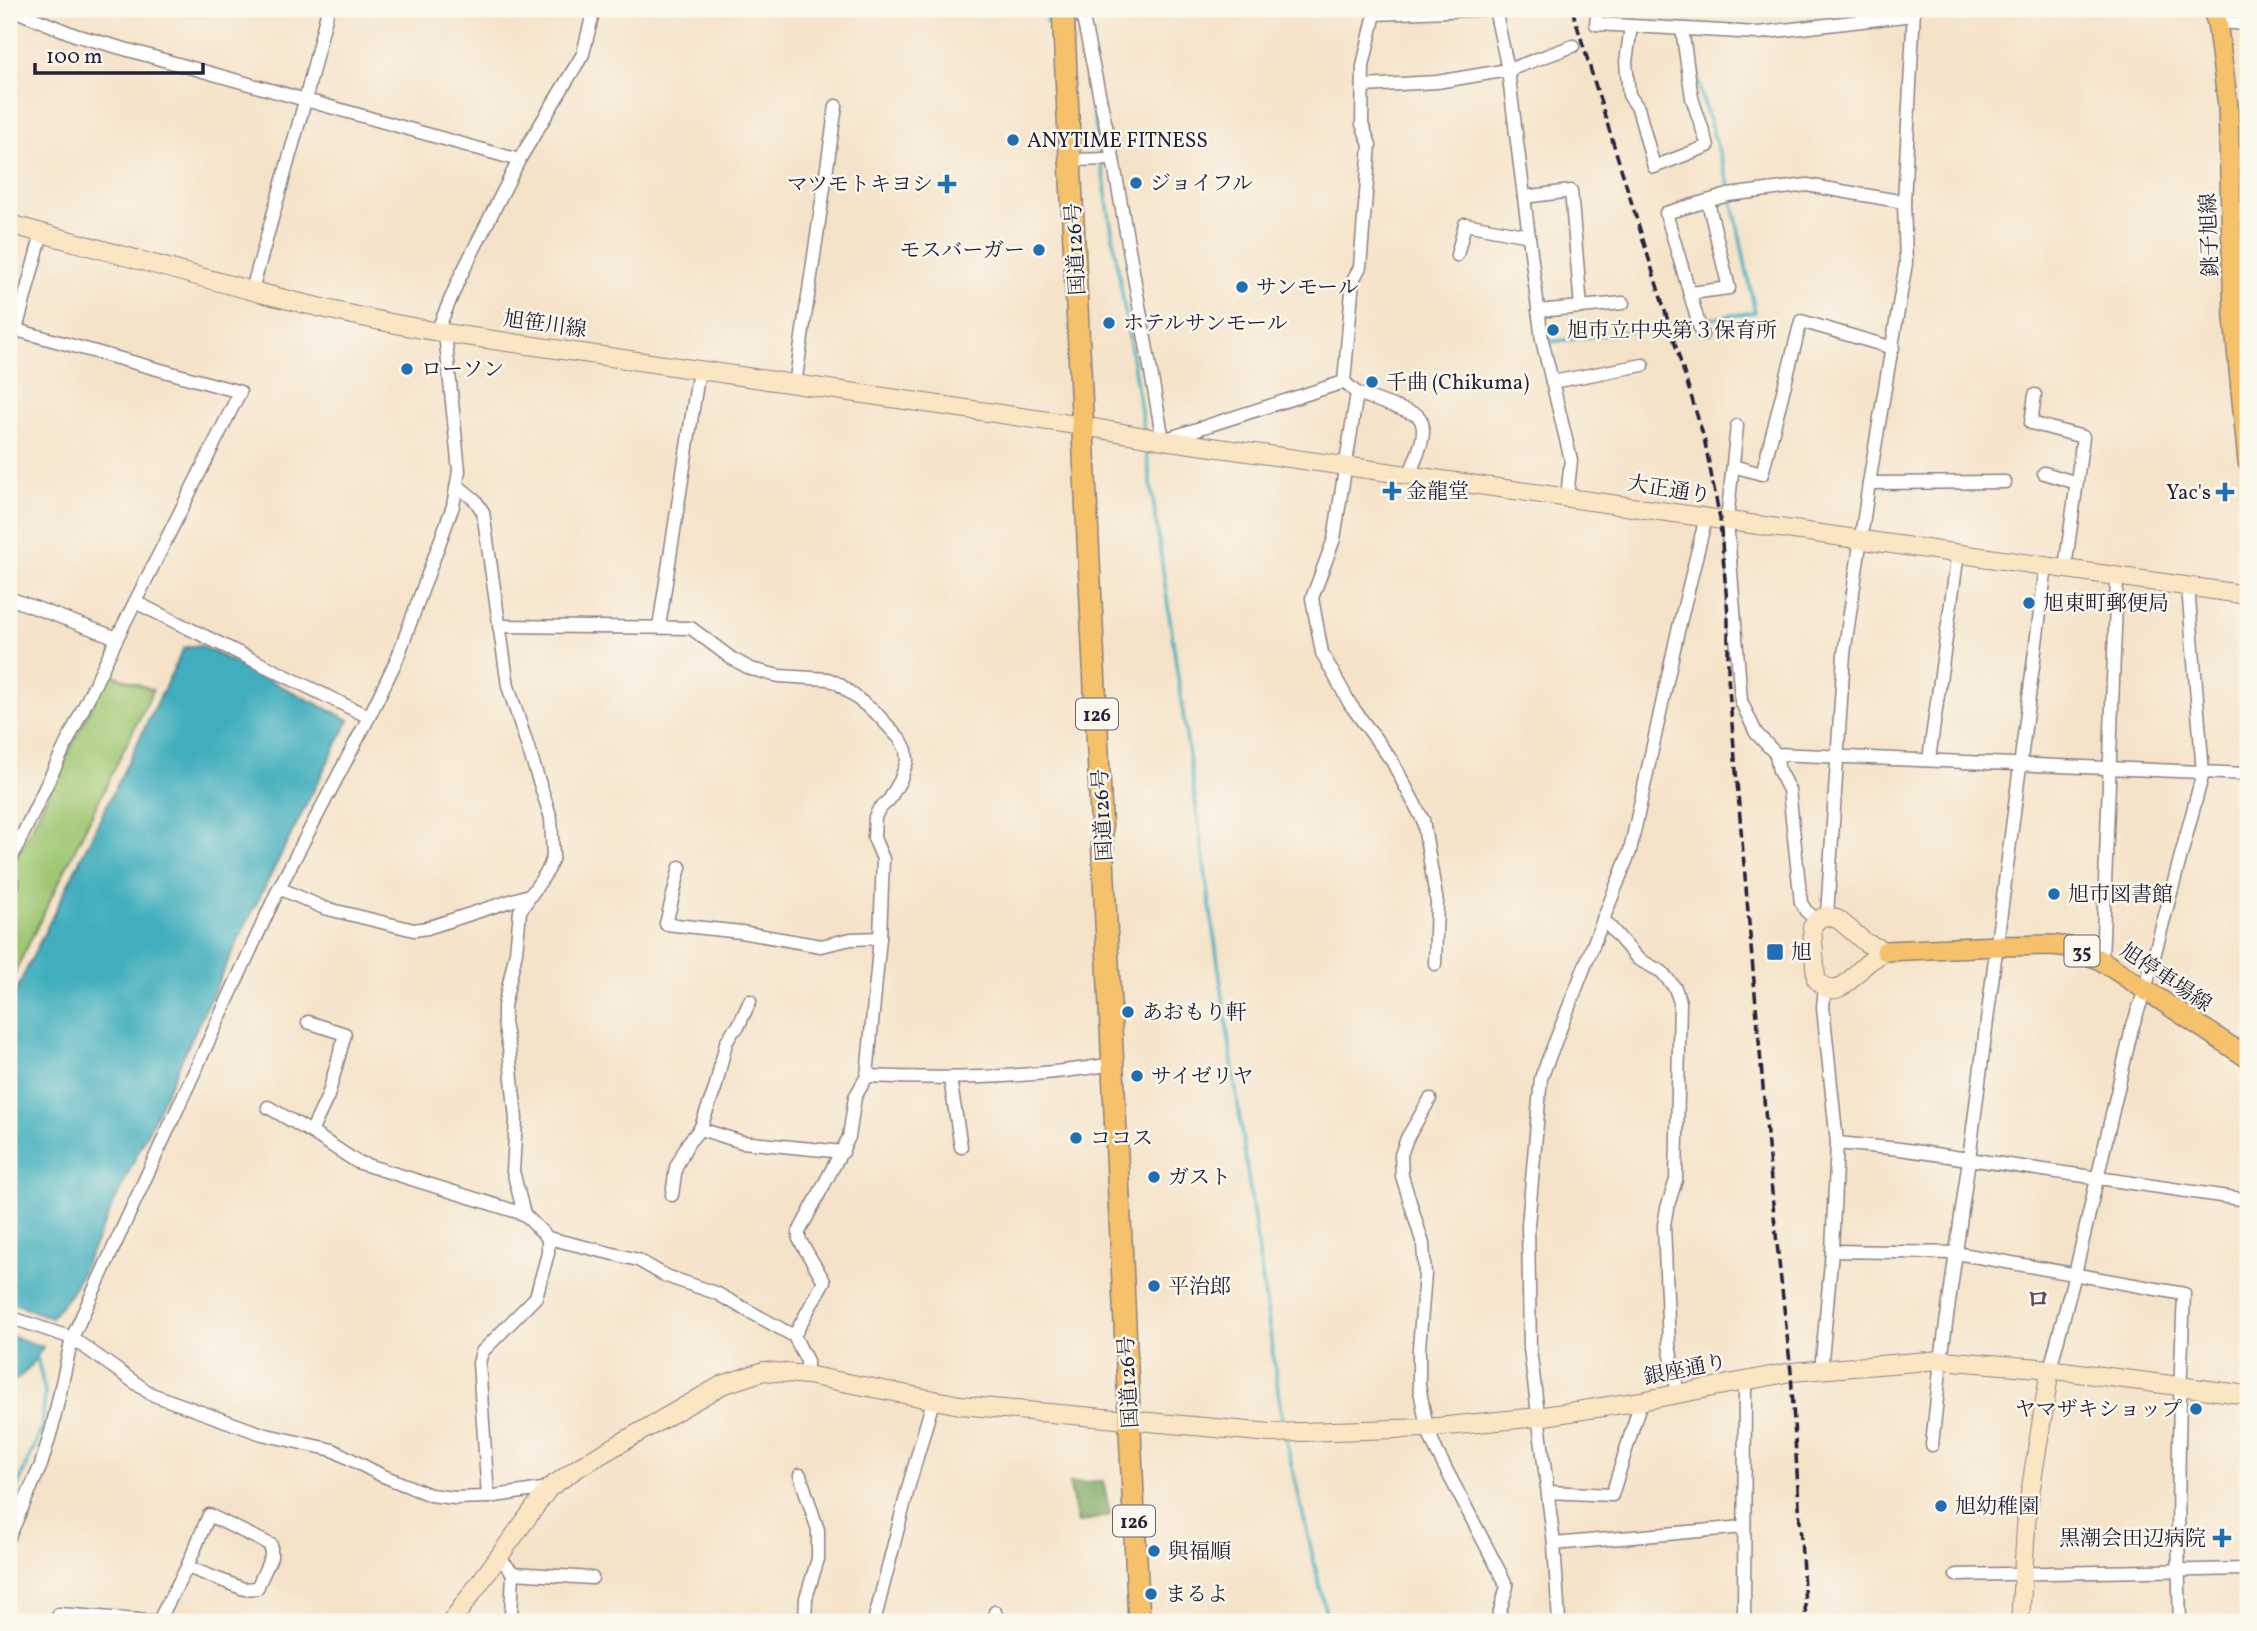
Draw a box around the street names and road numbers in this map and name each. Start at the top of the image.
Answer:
street label: 銚子旭線 [2195,192,2226,277]
street label: 国道126号 [1060,202,1093,296]
street label: 旭笹川線 [501,305,588,346]
street label: 大正通り [1625,470,1713,511]
road number: 126 [1076,698,1118,730]
street label: 国道126号 [1087,768,1120,862]
road number: 35 [2064,936,2100,967]
street label: 旭停車場線 [2114,937,2217,1020]
street label: 国道126号 [1113,1335,1146,1429]
street label: 銀座通り [1641,1348,1729,1393]
road number: 126 [1113,1506,1155,1536]

